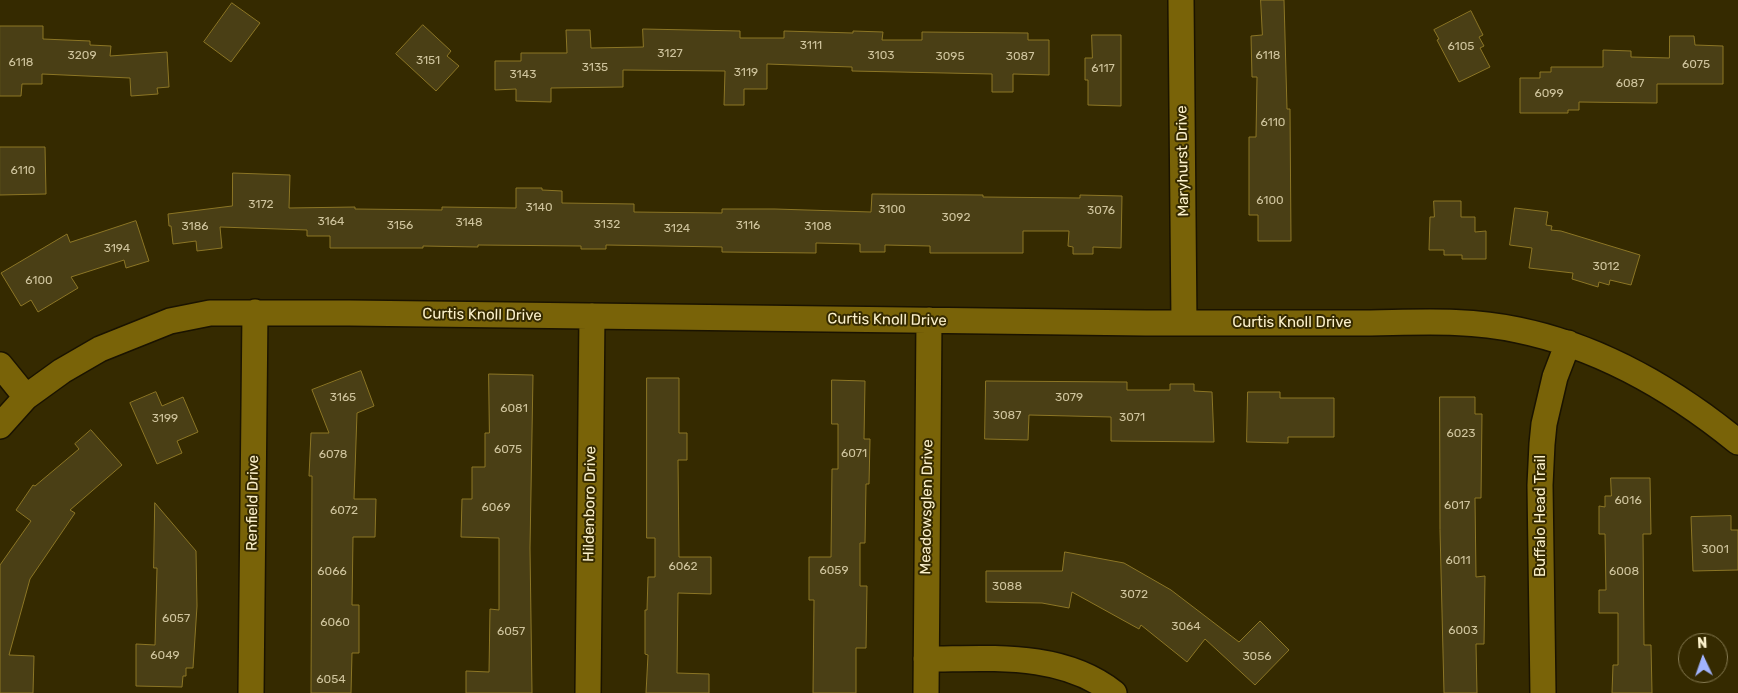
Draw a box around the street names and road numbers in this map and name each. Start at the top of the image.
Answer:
street label: Maryhurst Drive [1173,105,1193,217]
street label: Curtis Knoll Drive [422,305,542,325]
street label: Curtis Knoll Drive [827,310,947,330]
street label: Curtis Knoll Drive [1232,314,1352,332]
street label: Meadowsglen Drive [917,439,937,575]
street label: Hildenboro Drive [580,446,600,562]
street label: Renfield Drive [243,455,263,551]
street label: Buffalo Head Trail [1532,455,1550,577]

